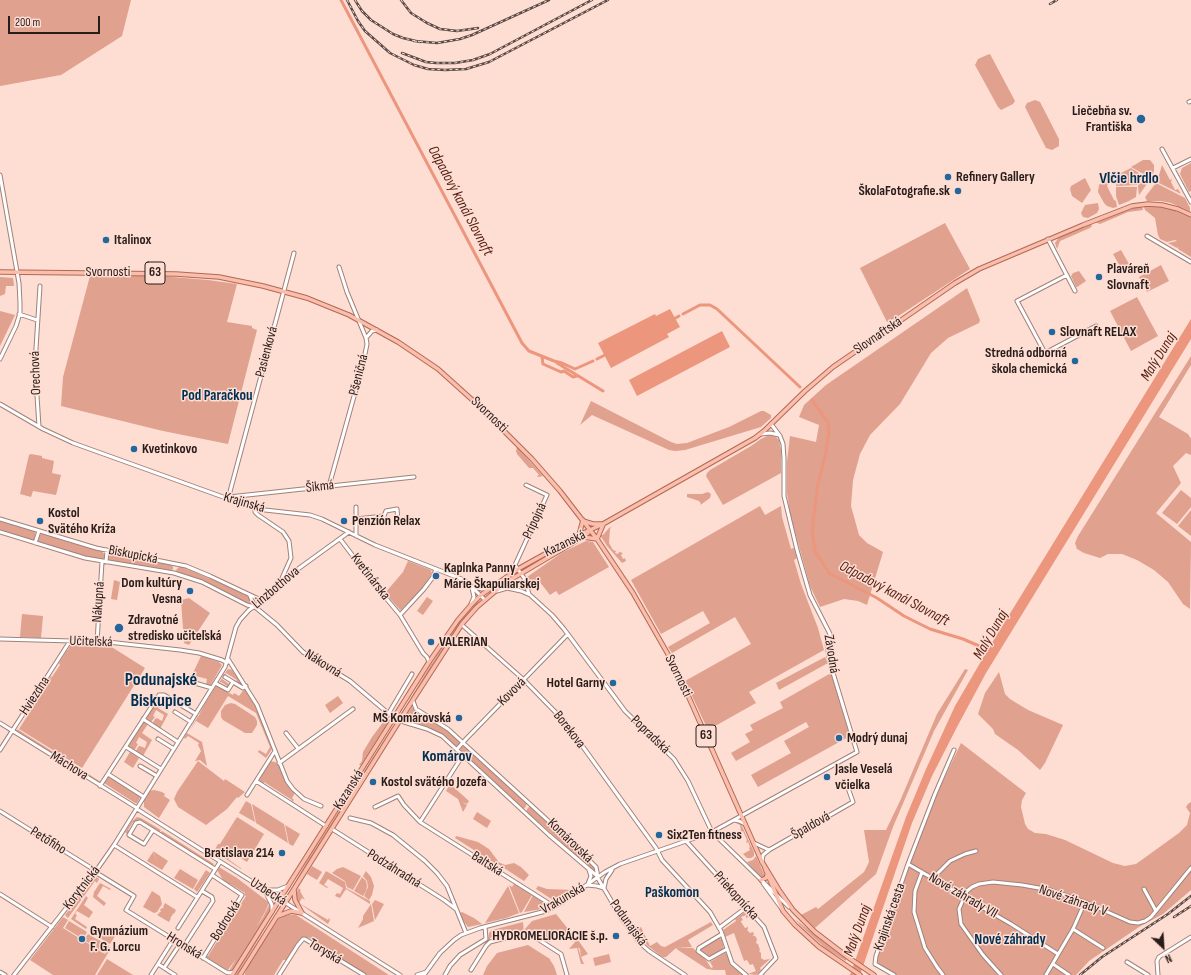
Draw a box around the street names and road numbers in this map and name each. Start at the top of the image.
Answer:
road number: 63 [145,262,165,284]
street label: Svornosti [86,264,130,280]
street label: Slovnaftská [850,314,906,358]
street label: Pasienková [252,325,282,379]
street label: Orechová [27,351,45,395]
street label: Pšeničná [346,353,372,397]
street label: Svornosti [467,393,511,437]
street label: Šikmá [305,477,335,497]
street label: Krajinská [221,489,267,517]
street label: Prípojná [519,500,551,542]
street label: Kazanská [542,527,588,561]
street label: Biskupická [107,542,159,568]
street label: Kvetinárska [347,550,393,604]
street label: Linzbothova [249,563,303,613]
street label: Nákupná [89,581,109,623]
street label: Učiteľská [69,633,113,651]
street label: Závodná [820,633,842,675]
street label: Nákovná [302,646,344,682]
street label: Svornosti [661,652,695,700]
street label: Hviezdna [16,673,54,719]
street label: Kovová [494,674,530,710]
street label: Borekova [549,708,589,752]
street label: Popradská [627,712,673,758]
road number: 63 [696,725,716,747]
street label: Máchova [47,748,91,784]
street label: Kazanská [330,767,368,813]
street label: Špaldová [789,808,833,844]
street label: Komárovská [544,815,596,867]
street label: Petőfiho [27,823,69,859]
street label: Podzáhradná [364,846,424,892]
street label: Baltská [468,848,506,880]
street label: Korytnická [60,863,104,913]
street label: Priekopnícka [710,868,762,924]
street label: Nové záhrady VII [925,869,1001,923]
street label: Uzbecká [247,874,289,910]
street label: Vrakunská [538,880,588,918]
street label: Krajinská cesta [871,881,909,953]
street label: Nové záhrady V [1037,881,1109,921]
street label: Podunajská [606,897,650,949]
street label: Bodrocká [207,898,245,944]
street label: Hronská [163,929,205,963]
street label: Toryská [305,936,345,968]

